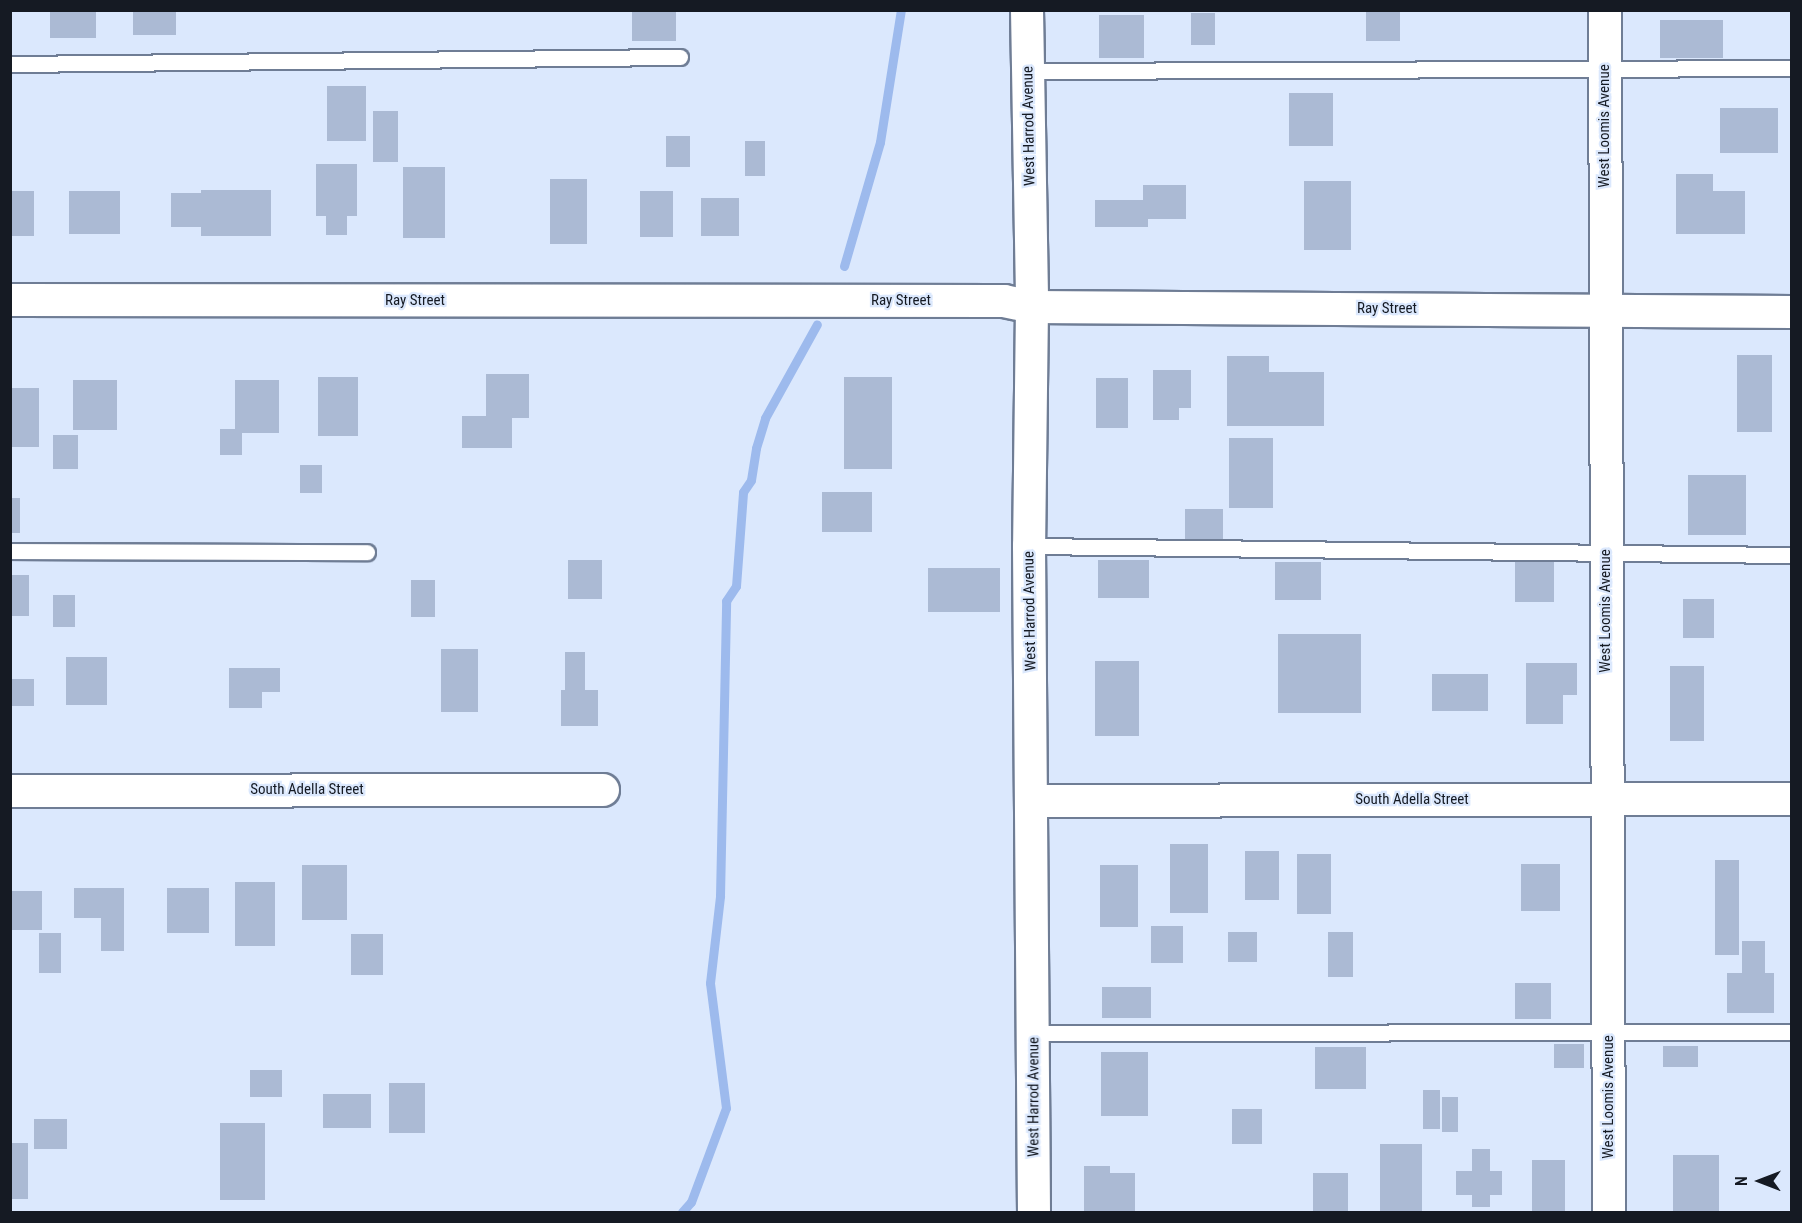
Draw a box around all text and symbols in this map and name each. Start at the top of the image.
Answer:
street label: West Loomis Avenue [1596,64,1614,188]
street label: West Harrod Avenue [1019,66,1039,186]
street label: Ray Street [385,292,445,310]
street label: Ray Street [871,292,931,310]
street label: Ray Street [1357,300,1417,318]
street label: West Loomis Avenue [1597,549,1615,673]
street label: West Harrod Avenue [1020,551,1040,671]
street label: South Adella Street [250,781,364,799]
street label: South Adella Street [1355,791,1469,809]
street label: West Loomis Avenue [1600,1035,1618,1159]
street label: West Harrod Avenue [1025,1037,1043,1157]
north arrow [1730,1151,1790,1211]
text: N [1732,1176,1751,1186]

